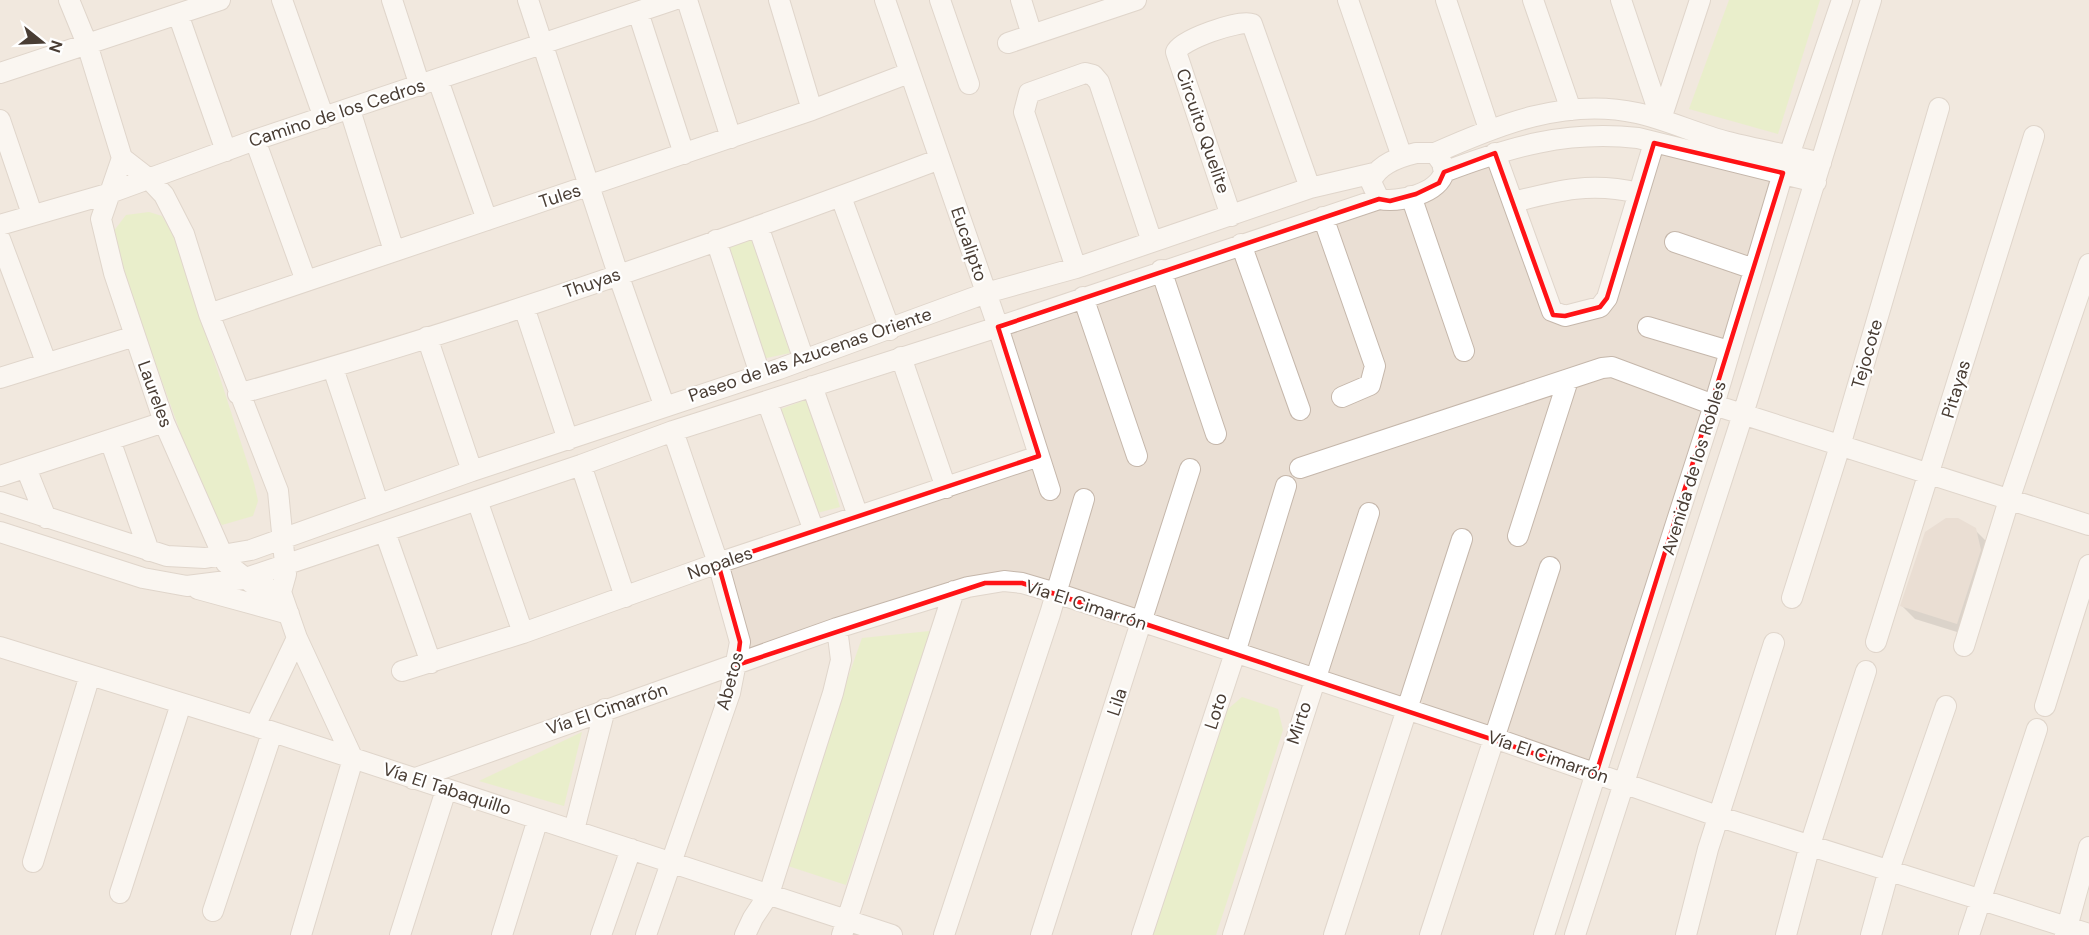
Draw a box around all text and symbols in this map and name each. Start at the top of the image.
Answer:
north arrow [12,12,72,72]
text: N [44,38,68,55]
street label: Circuito Quelite [1170,65,1236,197]
street label: Camino de los Cedros [246,73,428,153]
street label: Tules [536,178,584,214]
street label: Eucalipto [945,204,993,284]
street label: Thuyas [560,262,624,304]
street label: Paseo de las Azucenas Oriente [685,302,935,408]
street label: Tejocote [1846,316,1888,392]
street label: Laureles [132,357,178,431]
street label: Pitayas [1936,357,1976,421]
street label: Avenida de los Robles [1656,378,1732,558]
street label: Nopales [684,541,756,585]
street label: Vía El Cimarrón [1022,574,1150,636]
street label: Abetos [711,649,749,713]
street label: Vía El Cimarrón [543,677,671,741]
street label: Lila [1101,685,1133,719]
street label: Loto [1199,690,1233,732]
street label: Mirto [1281,699,1317,747]
street label: Vía El Cimarrón [1484,725,1612,789]
street label: Vía El Tabaquillo [380,757,514,821]

